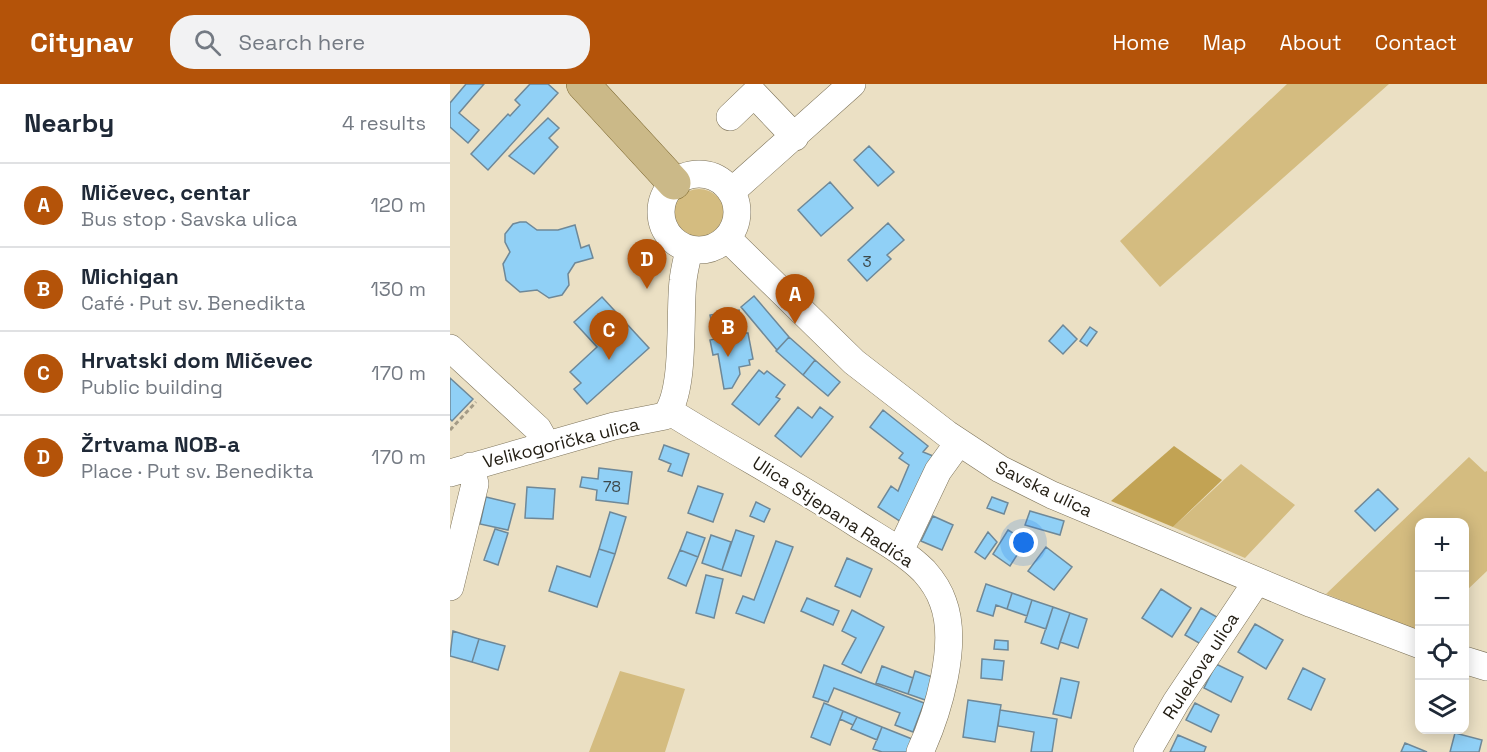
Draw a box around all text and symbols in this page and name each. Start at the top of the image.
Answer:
search box [170,15,590,69]
text: Citynav [30,24,134,60]
icon: search [191,26,224,59]
text: Search here [239,28,365,56]
text: Home [1112,29,1170,56]
text: Map [1203,29,1247,56]
text: About [1280,29,1342,56]
text: Contact [1375,29,1457,56]
text: Nearby [24,106,114,140]
text: 4 results [342,110,426,136]
text: Mičevec, centar [81,178,250,206]
text: A [37,192,50,218]
text: 120 m [370,192,426,218]
text: Bus stop · Savska ulica [81,206,297,232]
pin: D [628,240,666,289]
house number: 3 [862,252,872,271]
text: Michigan [81,262,179,290]
pin: A [776,274,814,324]
text: B [37,276,50,302]
text: 130 m [370,276,426,302]
text: Café · Put sv. Benedikta [81,290,306,316]
pin: B [708,308,748,357]
pin: C [590,310,628,360]
text: Hrvatski dom Mičevec [81,346,313,374]
text: C [37,360,50,386]
text: 170 m [371,360,426,386]
text: Public building [81,374,223,400]
street label: Velikogorička ulica [480,412,641,473]
text: Žrtvama NOB-a [81,430,240,458]
text: D [37,444,50,470]
text: 170 m [371,444,426,470]
street label: Ulica Stjepana Radića [748,451,918,572]
street label: Savska ulica [992,455,1097,522]
text: Place · Put sv. Benedikta [81,458,314,484]
house number: 78 [603,477,621,496]
map controls [1415,518,1469,734]
button: + [1415,518,1469,572]
your location [1009,528,1038,557]
button: − [1415,572,1469,626]
street label: Rulekova ulica [1158,608,1244,723]
button: locate [1415,626,1469,680]
button: layers [1415,680,1469,734]

